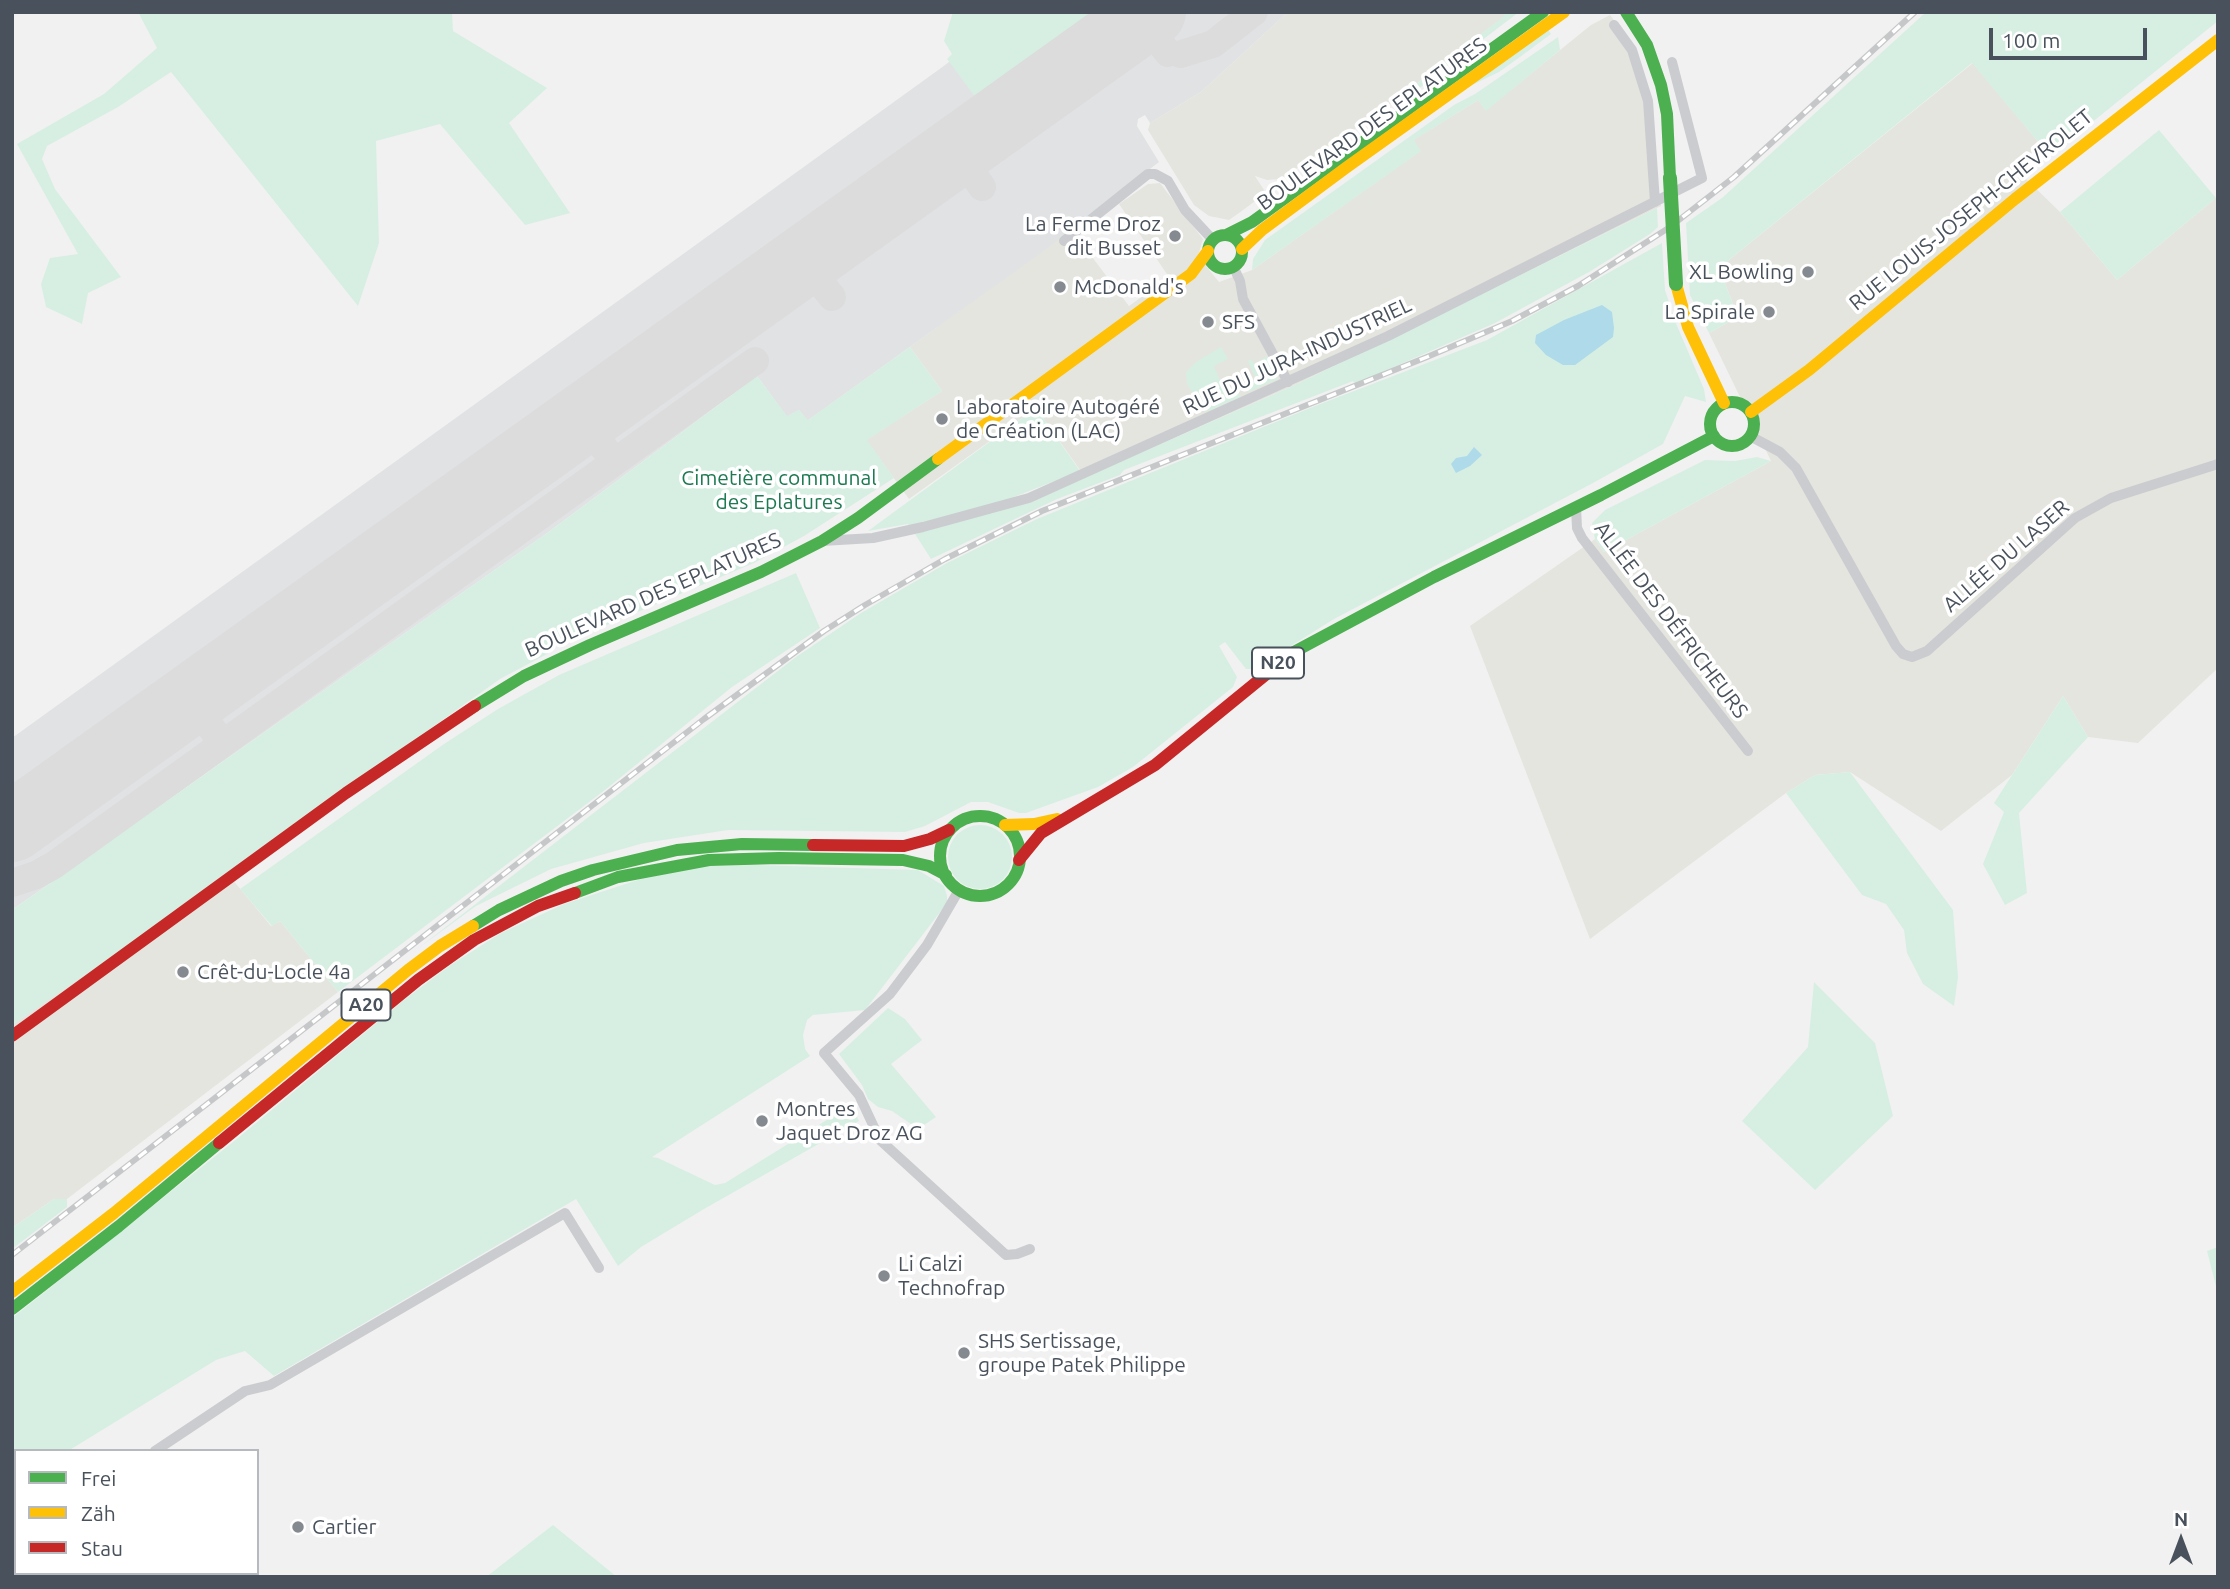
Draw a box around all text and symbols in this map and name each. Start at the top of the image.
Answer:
scale bar [1992,14,2150,58]
text: 100 m [2002,28,2060,52]
street label: BOULEVARD DES EPLATURES [1252,32,1492,216]
street label: RUE LOUIS-JOSEPH-CHEVROLET [1844,104,2098,316]
place label: La Ferme Droz dit Busset [1025,211,1161,261]
marker: La Ferme Droz dit Busset [1167,228,1183,244]
place label: XL Bowling [1689,259,1794,285]
marker: XL Bowling [1800,264,1816,280]
place label: McDonald's [1074,274,1184,300]
marker: McDonald's [1052,279,1068,295]
street label: RUE DU JURA-INDUSTRIEL [1179,292,1415,420]
place label: La Spirale [1664,299,1755,325]
marker: La Spirale [1761,304,1777,320]
place label: SFS [1222,309,1255,335]
marker: SFS [1200,314,1216,330]
place label: Laboratoire Autogéré de Création (LAC) [956,394,1160,444]
marker: Laboratoire Autogéré de Création (LAC) [934,411,950,427]
park label: Cimetière communal des Eplatures [681,465,877,515]
street label: ALLÉE DU LASER [1938,494,2074,618]
street label: ALLÉE DES DÉFRICHEURS [1589,517,1753,723]
street label: BOULEVARD DES EPLATURES [521,527,785,663]
road number: N20 [1252,648,1304,678]
place label: Crêt-du-Locle 4a [197,959,351,985]
marker: Crêt-du-Locle 4a [175,964,191,980]
road number: A20 [342,990,390,1021]
place label: Montres Jaquet Droz AG [776,1096,923,1146]
marker: Montres Jaquet Droz AG [754,1113,770,1129]
place label: Li Calzi Technofrap [898,1251,1005,1301]
marker: Li Calzi Technofrap [876,1268,892,1284]
place label: SHS Sertissage, groupe Patek Philippe [978,1328,1186,1378]
marker: SHS Sertissage, groupe Patek Philippe [956,1345,972,1361]
legend [14,1449,259,1575]
text: Frei [81,1466,116,1490]
text: Zäh [81,1501,116,1525]
north arrow [2146,1505,2216,1575]
text: N [2174,1508,2188,1530]
place label: Cartier [312,1514,377,1540]
marker: Cartier [290,1519,306,1535]
text: Stau [81,1536,123,1560]

